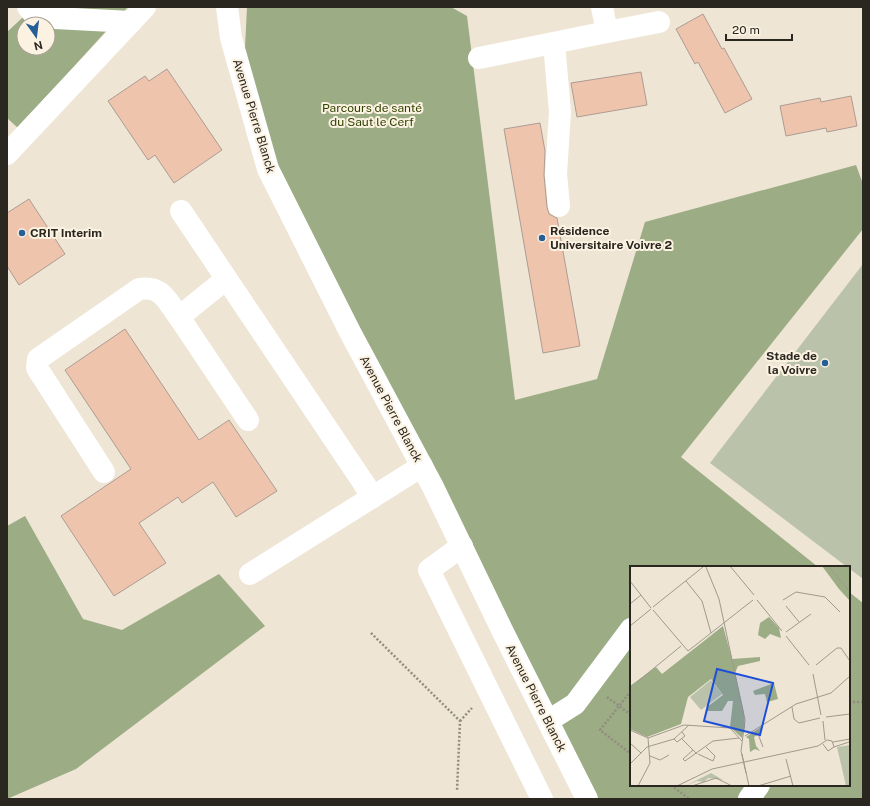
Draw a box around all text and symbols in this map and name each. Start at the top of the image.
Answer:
north arrow [16,16,56,56]
scale bar [726,16,792,42]
text: 20 m [732,23,760,37]
text: N [33,39,44,53]
street label: Avenue Pierre Blanck [230,57,278,175]
park label: Parcours de santé du Saut le Cerf [322,101,422,129]
place label: Résidence Universitaire Voivre 2 [550,224,672,252]
place label: CRIT Interim [30,226,102,240]
marker: CRIT Interim [17,228,27,238]
marker: Résidence Universitaire Voivre 2 [537,233,547,243]
place label: Stade de la Voivre [766,349,817,377]
street label: Avenue Pierre Blanck [357,353,425,465]
marker: Stade de la Voivre [820,358,830,368]
inset map [630,566,850,786]
street label: Avenue Pierre Blanck [503,642,569,754]

